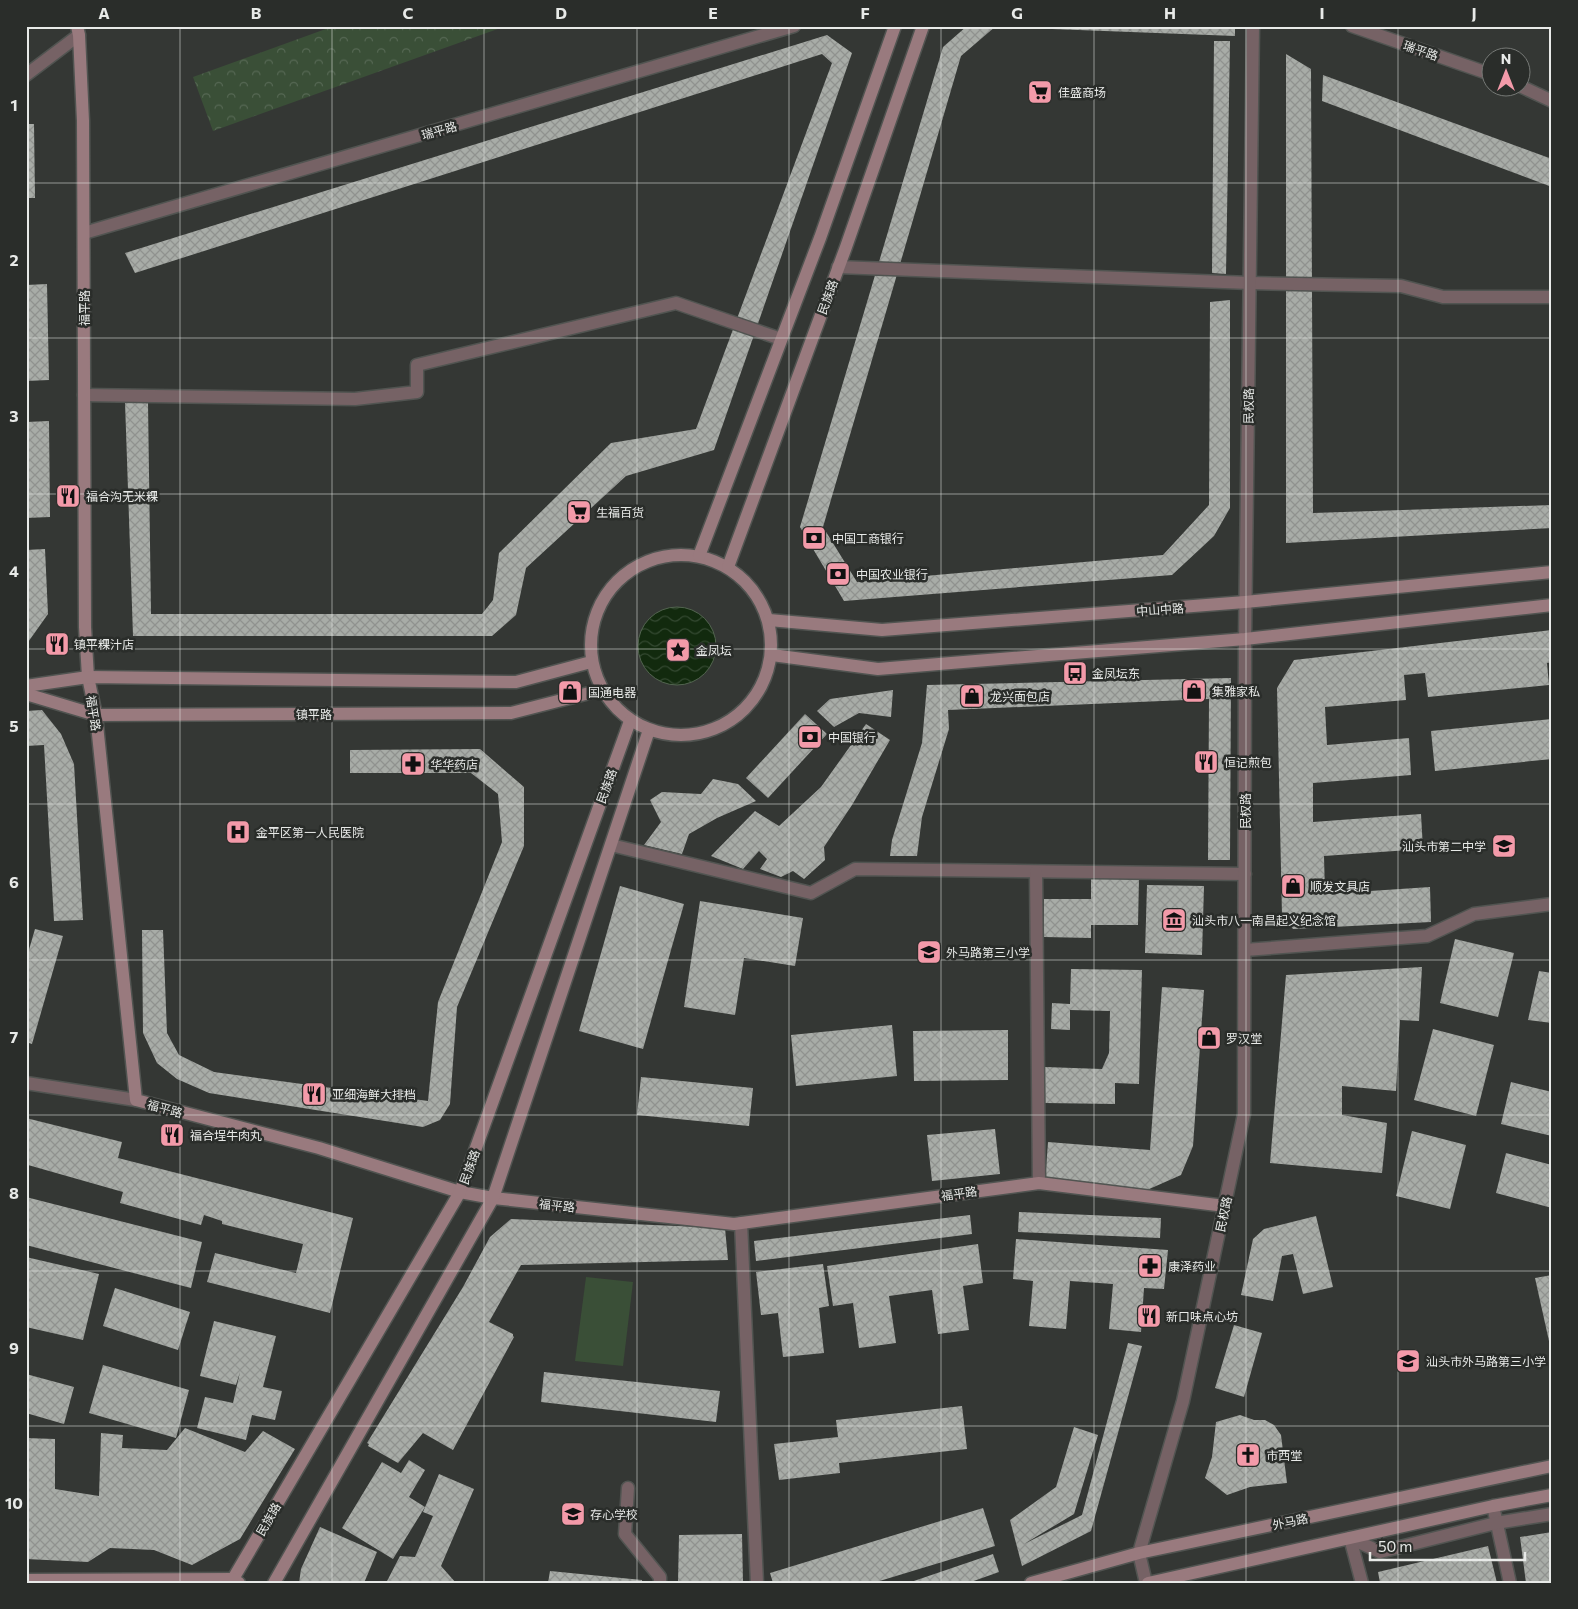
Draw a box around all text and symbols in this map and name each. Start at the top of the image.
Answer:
text: A [98,3,110,22]
text: B [251,3,262,22]
text: C [403,3,414,22]
text: D [555,3,567,22]
text: E [708,3,718,22]
text: F [860,3,870,22]
text: G [1011,3,1023,22]
text: H [1164,3,1176,22]
text: I [1319,3,1325,22]
text: J [1471,3,1477,22]
street label: 瑞平路 [1402,38,1440,62]
north arrow [1480,48,1530,98]
text: N [1501,50,1511,67]
supermarket icon: 佳盛商场 [1027,79,1053,105]
place label: 佳盛商场 [1058,85,1106,99]
text: 1 [10,95,18,114]
street label: 瑞平路 [420,118,458,142]
text: 2 [9,250,19,269]
street label: 民族路 [814,278,840,316]
street label: 福平路 [77,290,91,326]
street label: 民权路 [1241,388,1255,424]
text: 3 [9,406,19,425]
restaurant icon: 福合沟无米粿 [55,483,81,509]
place label: 福合沟无米粿 [86,489,158,503]
supermarket icon: 生福百货 [566,499,592,525]
place label: 生福百货 [596,505,644,519]
bank icon: 中国工商银行 [801,525,827,551]
place label: 中国工商银行 [832,531,904,545]
text: 4 [9,561,19,580]
bank icon: 中国农业银行 [825,561,851,587]
place label: 中国农业银行 [856,567,928,581]
street label: 中山中路 [1136,600,1184,618]
restaurant icon: 镇平粿汁店 [44,631,70,657]
place label: 镇平粿汁店 [74,637,134,651]
place icon: 金凤坛 [665,637,691,663]
place label: 金凤坛 [696,643,732,657]
bus stop icon: 金凤坛东 [1062,660,1088,686]
place label: 金凤坛东 [1092,666,1140,680]
shop icon: 集雅家私 [1181,678,1207,704]
shop icon: 国通电器 [557,679,583,705]
shop icon: 龙兴面包店 [959,683,985,709]
place label: 集雅家私 [1212,684,1260,698]
place label: 国通电器 [588,685,636,699]
place label: 龙兴面包店 [990,689,1050,703]
street label: 福平路 [84,694,104,732]
street label: 镇平路 [296,707,332,721]
text: 5 [9,716,19,735]
bank icon: 中国银行 [797,724,823,750]
place label: 中国银行 [828,730,876,744]
restaurant icon: 恒记煎包 [1193,749,1219,775]
pharmacy icon: 华华药店 [400,751,426,777]
place label: 恒记煎包 [1224,755,1272,769]
place label: 华华药店 [430,757,478,771]
street label: 民族路 [593,767,619,805]
street label: 民权路 [1238,793,1252,829]
hospital icon: 金平区第一人民医院 [225,819,251,845]
place label: 金平区第一人民医院 [256,825,364,839]
school or university icon: 汕头市第二中学 [1491,833,1517,859]
place label: 汕头市第二中学 [1402,839,1486,853]
text: 6 [9,872,19,891]
shop icon: 顺发文具店 [1280,873,1306,899]
place label: 顺发文具店 [1310,879,1370,893]
museum icon: 汕头市八一南昌起义纪念馆 [1161,907,1187,933]
place label: 汕头市八一南昌起义纪念馆 [1192,913,1336,927]
school or university icon: 外马路第三小学 [916,939,942,965]
place label: 外马路第三小学 [946,945,1030,959]
shop icon: 罗汉堂 [1196,1025,1222,1051]
text: 7 [10,1027,19,1046]
place label: 罗汉堂 [1226,1031,1262,1045]
restaurant icon: 亚细海鲜大排档 [301,1081,327,1107]
place label: 亚细海鲜大排档 [332,1087,416,1101]
street label: 福平路 [146,1097,184,1119]
restaurant icon: 福合埕牛肉丸 [159,1122,185,1148]
place label: 福合埕牛肉丸 [190,1128,262,1142]
street label: 民族路 [456,1148,482,1186]
text: 8 [9,1183,19,1202]
street label: 福平路 [940,1184,978,1202]
street label: 民权路 [1212,1195,1234,1233]
street label: 福平路 [538,1196,576,1214]
pharmacy icon: 康泽药业 [1137,1253,1163,1279]
place label: 康泽药业 [1168,1259,1216,1273]
restaurant icon: 新口味点心坊 [1136,1303,1162,1329]
place label: 新口味点心坊 [1166,1309,1238,1323]
text: 9 [9,1338,19,1357]
school or university icon: 汕头市外马路第三小学 [1395,1348,1421,1374]
place label: 汕头市外马路第三小学 [1426,1354,1546,1368]
church icon: 市西堂 [1235,1442,1261,1468]
place label: 市西堂 [1266,1448,1302,1462]
text: 10 [5,1493,23,1512]
street label: 民族路 [253,1500,283,1538]
school or university icon: 存心学校 [560,1501,586,1527]
place label: 存心学校 [590,1507,638,1521]
street label: 外马路 [1271,1510,1309,1532]
scale bar [1370,1529,1526,1561]
text: 50 m [1378,1537,1412,1555]

